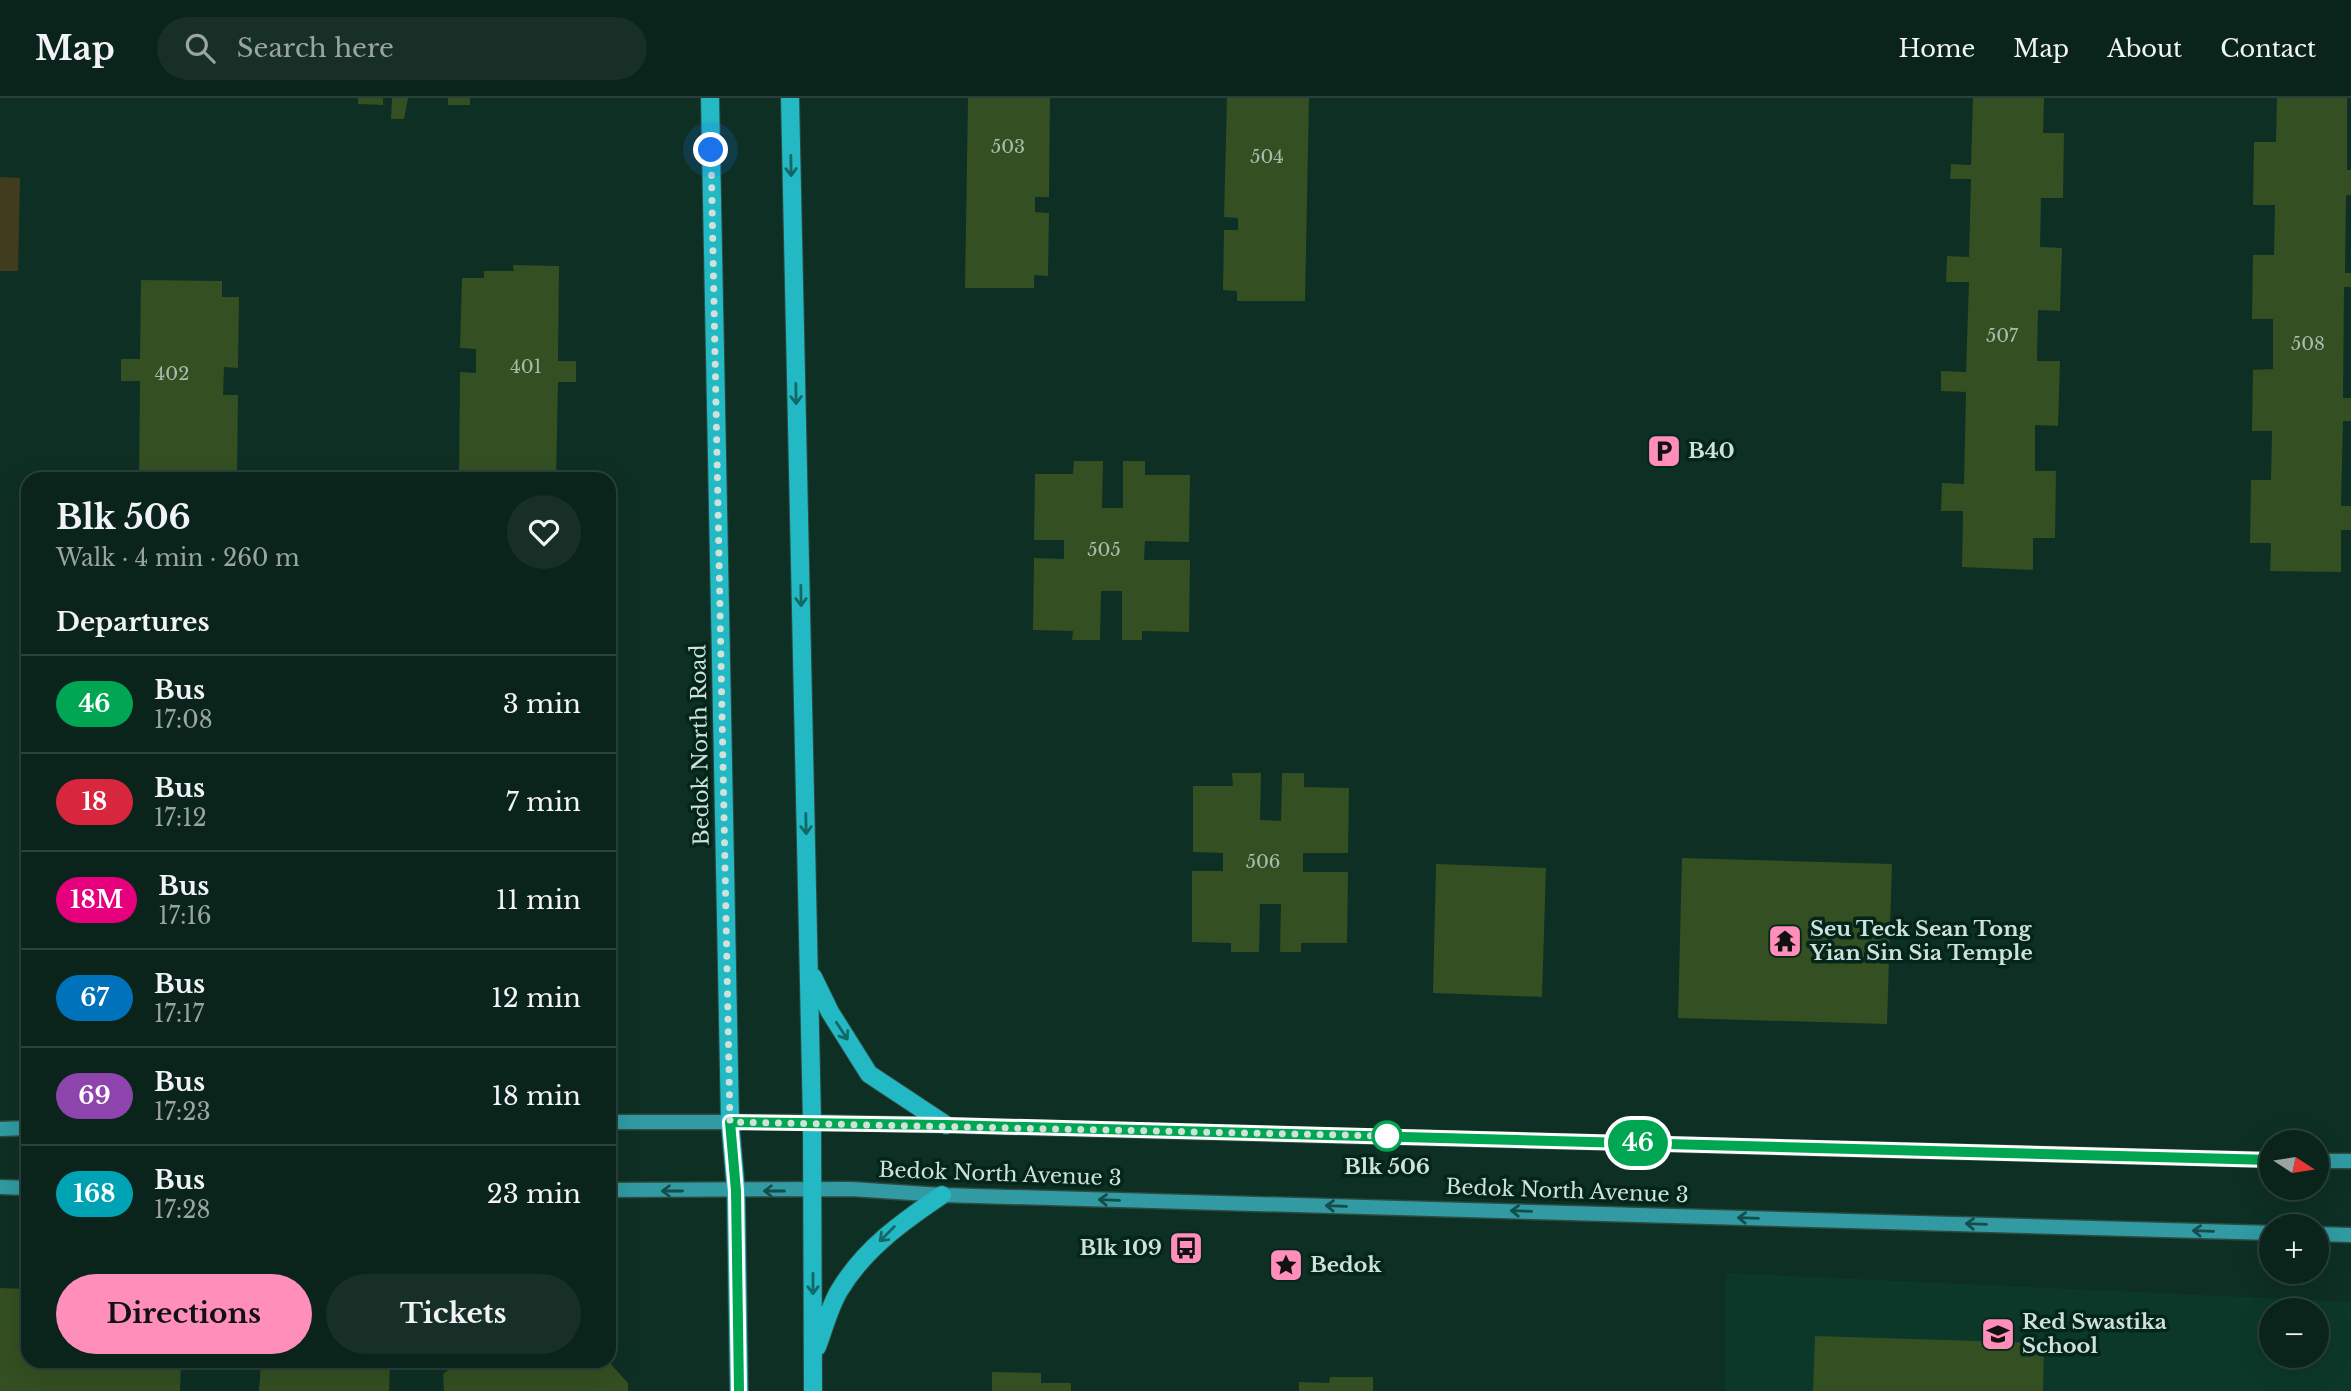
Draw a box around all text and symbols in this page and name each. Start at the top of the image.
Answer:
search box [157,17,647,80]
text: Map [35,28,115,69]
icon: search [181,29,219,67]
text: Search here [237,32,394,64]
text: Home [1899,34,1975,63]
text: Map [2013,34,2069,63]
text: About [2107,34,2182,63]
text: Contact [2220,34,2316,63]
your location [693,132,728,167]
house number: 503 [991,136,1025,158]
house number: 504 [1250,146,1284,168]
one-way arrow [785,154,798,177]
house number: 507 [1986,325,2019,347]
house number: 508 [2291,333,2325,355]
house number: 401 [510,356,542,378]
house number: 402 [155,363,189,385]
one-way arrow [790,382,803,405]
parking icon: B40 [1645,432,1683,470]
place label: B40 [1688,438,1735,464]
button: heart [507,495,581,569]
text: Blk 506 [56,497,191,538]
house number: 505 [1087,539,1121,561]
text: Walk · 4 min · 260 m [56,544,300,572]
one-way arrow [794,584,808,607]
text: Departures [56,606,210,638]
street label: Bedok North Road [685,644,715,846]
text: Bus [154,674,205,706]
text: 3 min [503,688,581,720]
text: 46 [78,689,111,718]
text: 17:08 [154,706,213,734]
text: Bus [154,772,205,804]
text: 7 min [506,786,581,818]
text: 18 [82,787,107,816]
text: 17:12 [154,804,207,832]
one-way arrow [799,812,813,835]
house number: 506 [1246,851,1280,873]
text: Bus [158,870,209,902]
text: 11 min [496,884,581,916]
text: 18M [70,885,123,914]
text: 17:16 [158,902,212,930]
place label: Seu Teck Sean Tong Yian Sin Sia Temple [1809,916,2033,966]
temple icon: Seu Teck Sean Tong Yian Sin Sia Temple [1766,922,1804,960]
text: Bus [154,968,205,1000]
text: 12 min [491,982,581,1014]
text: 67 [80,983,109,1012]
text: 17:17 [154,1000,204,1028]
one-way arrow [835,1020,849,1040]
text: Bus [154,1066,205,1098]
text: 18 min [492,1080,581,1112]
text: 69 [78,1081,111,1110]
text: 17:23 [154,1098,211,1126]
line badge: 46 [1606,1120,1670,1166]
marker: Blk 506 [1372,1121,1402,1151]
text: 46 [1622,1128,1654,1157]
north arrow [2259,1130,2329,1200]
map controls [2259,1130,2329,1368]
place label: Blk 506 [1344,1154,1430,1180]
street label: Bedok North Avenue 3 [878,1157,1122,1191]
text: Bus [154,1164,205,1196]
street label: Bedok North Avenue 3 [1445,1174,1689,1208]
text: 23 min [487,1178,581,1210]
text: 168 [74,1179,115,1208]
one-way arrow [661,1184,684,1198]
one-way arrow [763,1184,786,1198]
one-way arrow [1098,1193,1121,1206]
text: 17:28 [154,1196,210,1224]
one-way arrow [1325,1199,1348,1213]
one-way arrow [1510,1204,1533,1218]
one-way arrow [1737,1211,1760,1224]
button: + [2259,1214,2329,1284]
one-way arrow [1965,1217,1988,1231]
one-way arrow [2192,1224,2215,1237]
one-way arrow [878,1226,895,1243]
bus stop icon: Blk 109 [1167,1229,1205,1267]
place label: Blk 109 [1080,1235,1162,1261]
place icon: Bedok [1267,1246,1305,1284]
place label: Bedok [1310,1252,1382,1278]
one-way arrow [806,1272,820,1295]
button: Directions [56,1274,312,1354]
button: Tickets [326,1274,581,1354]
button: − [2259,1298,2329,1368]
place label: Red Swastika School [2022,1309,2167,1359]
school or university icon: Red Swastika School [1979,1315,2017,1353]

